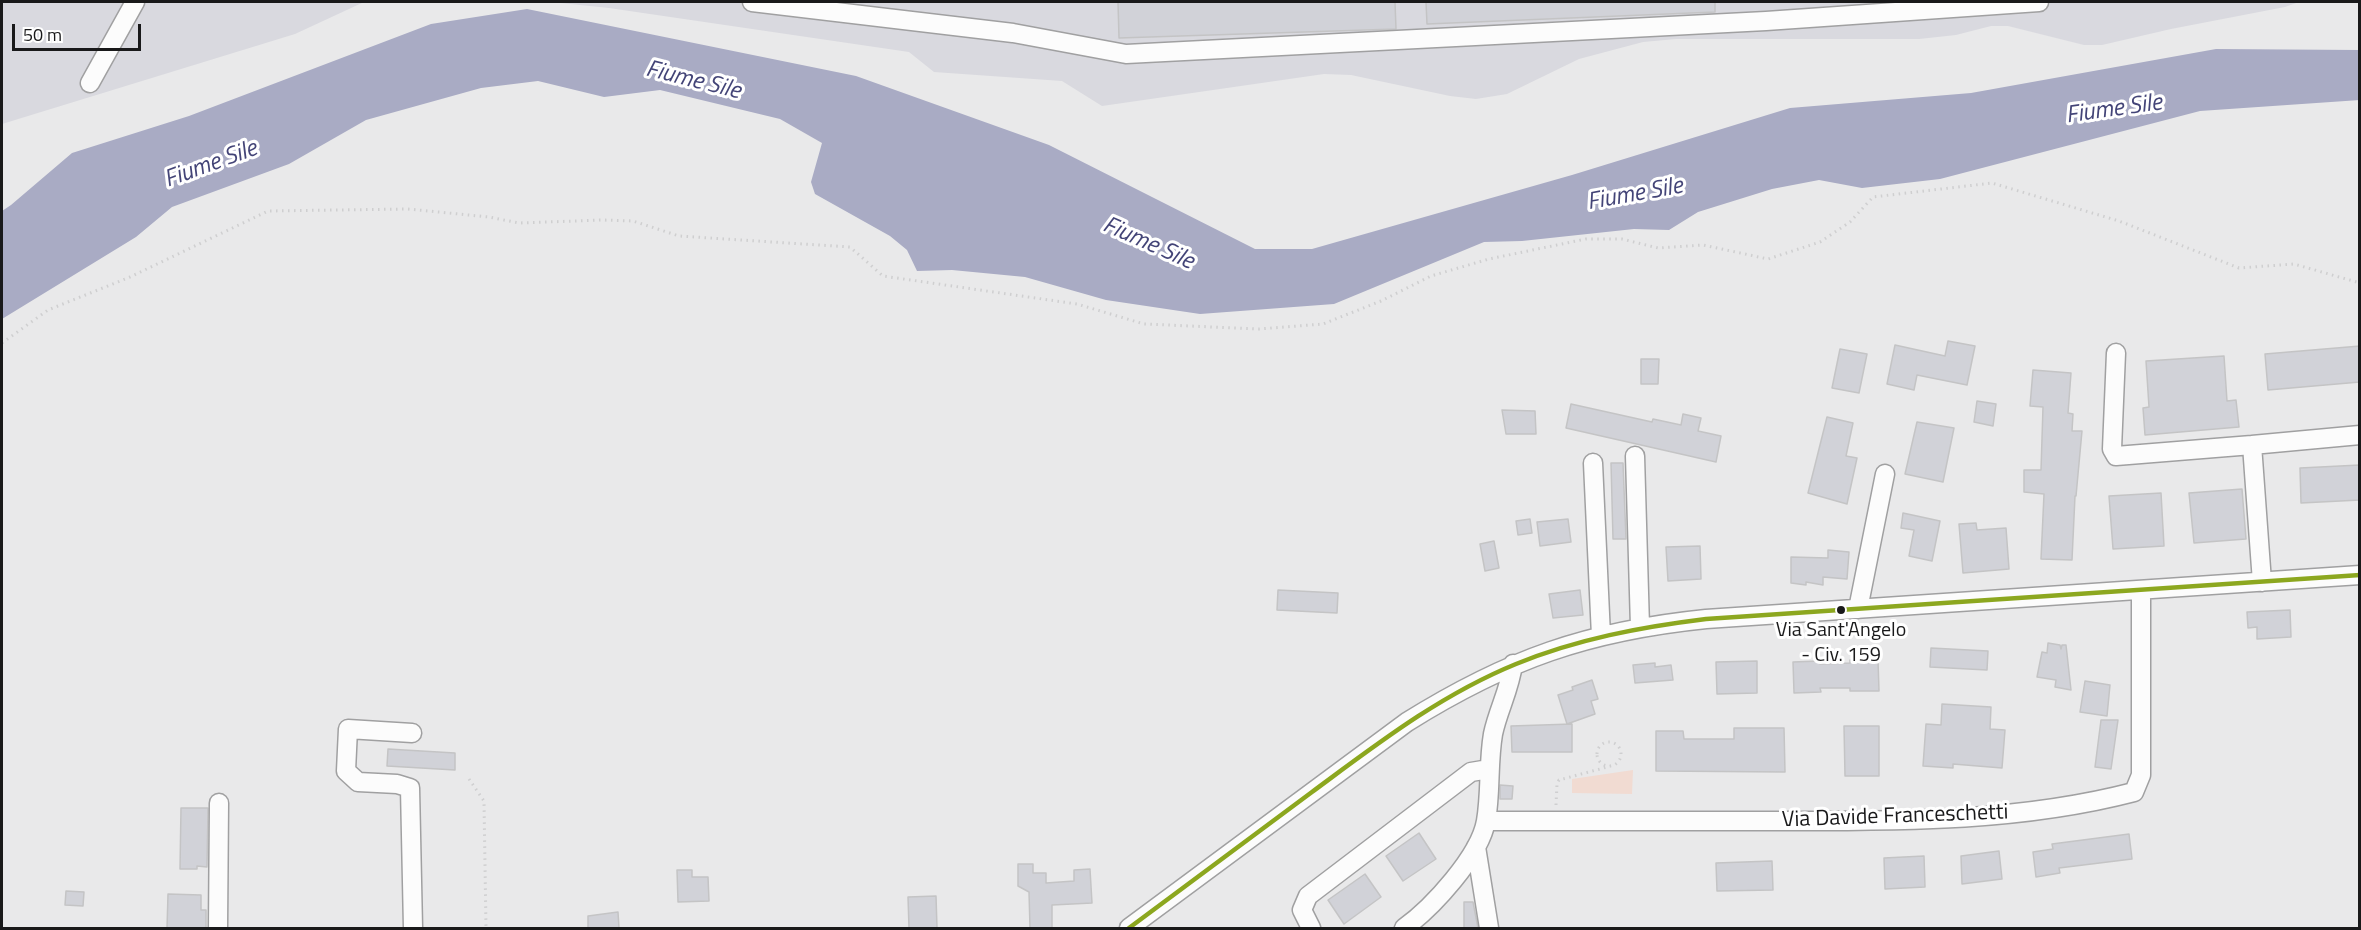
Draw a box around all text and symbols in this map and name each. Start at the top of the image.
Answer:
scale bar [15,12,144,50]
text: 50 m [23,21,62,48]
water label: Fiume Sile [643,55,743,107]
water label: Fiume Sile [2064,89,2164,131]
water label: Fiume Sile [161,135,261,195]
water label: Fiume Sile [1585,172,1685,218]
water label: Fiume Sile [1098,211,1198,277]
marker: Via Sant'Angelo - Civ. 159 [1835,604,1847,616]
place label: Via Sant'Angelo - Civ. 159 [1776,619,1906,666]
street label: Via Davide Franceschetti [1781,800,2009,834]

